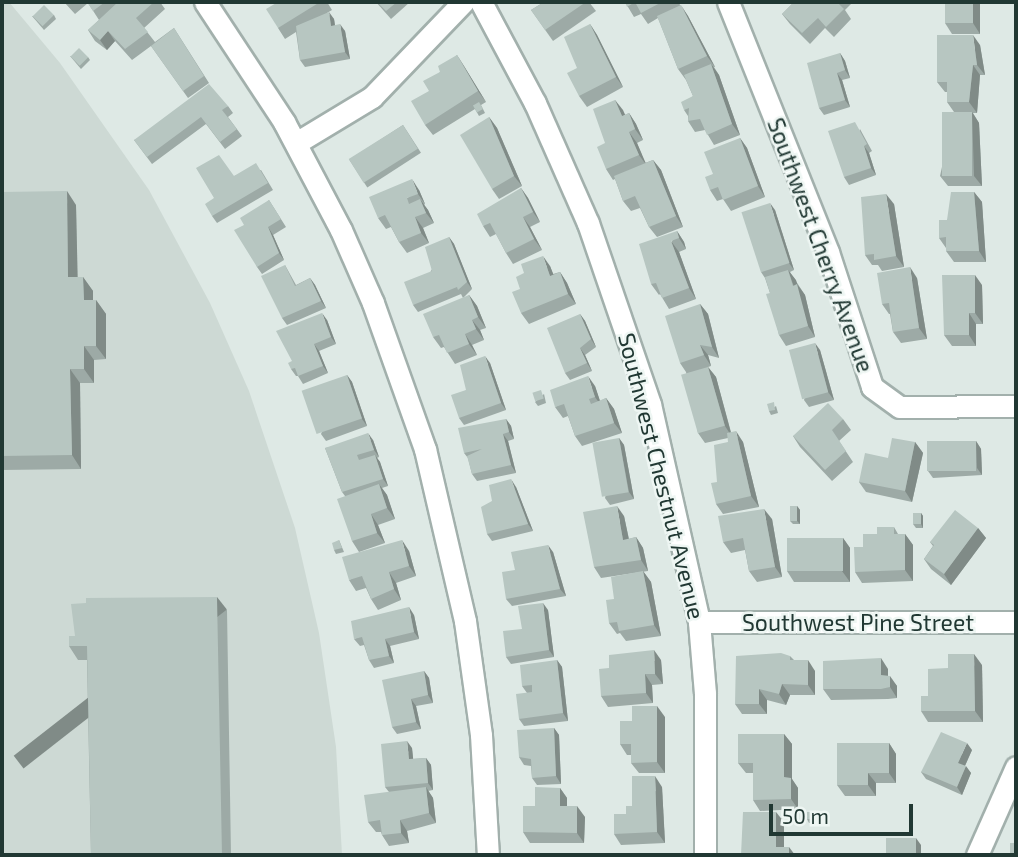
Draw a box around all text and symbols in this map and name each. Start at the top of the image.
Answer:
street label: Southwest Cherry Avenue [762,114,880,376]
street label: Southwest Chestnut Avenue [613,330,711,622]
street label: Southwest Pine Street [742,608,974,636]
scale bar [773,790,916,834]
text: 50 m [782,803,829,828]

